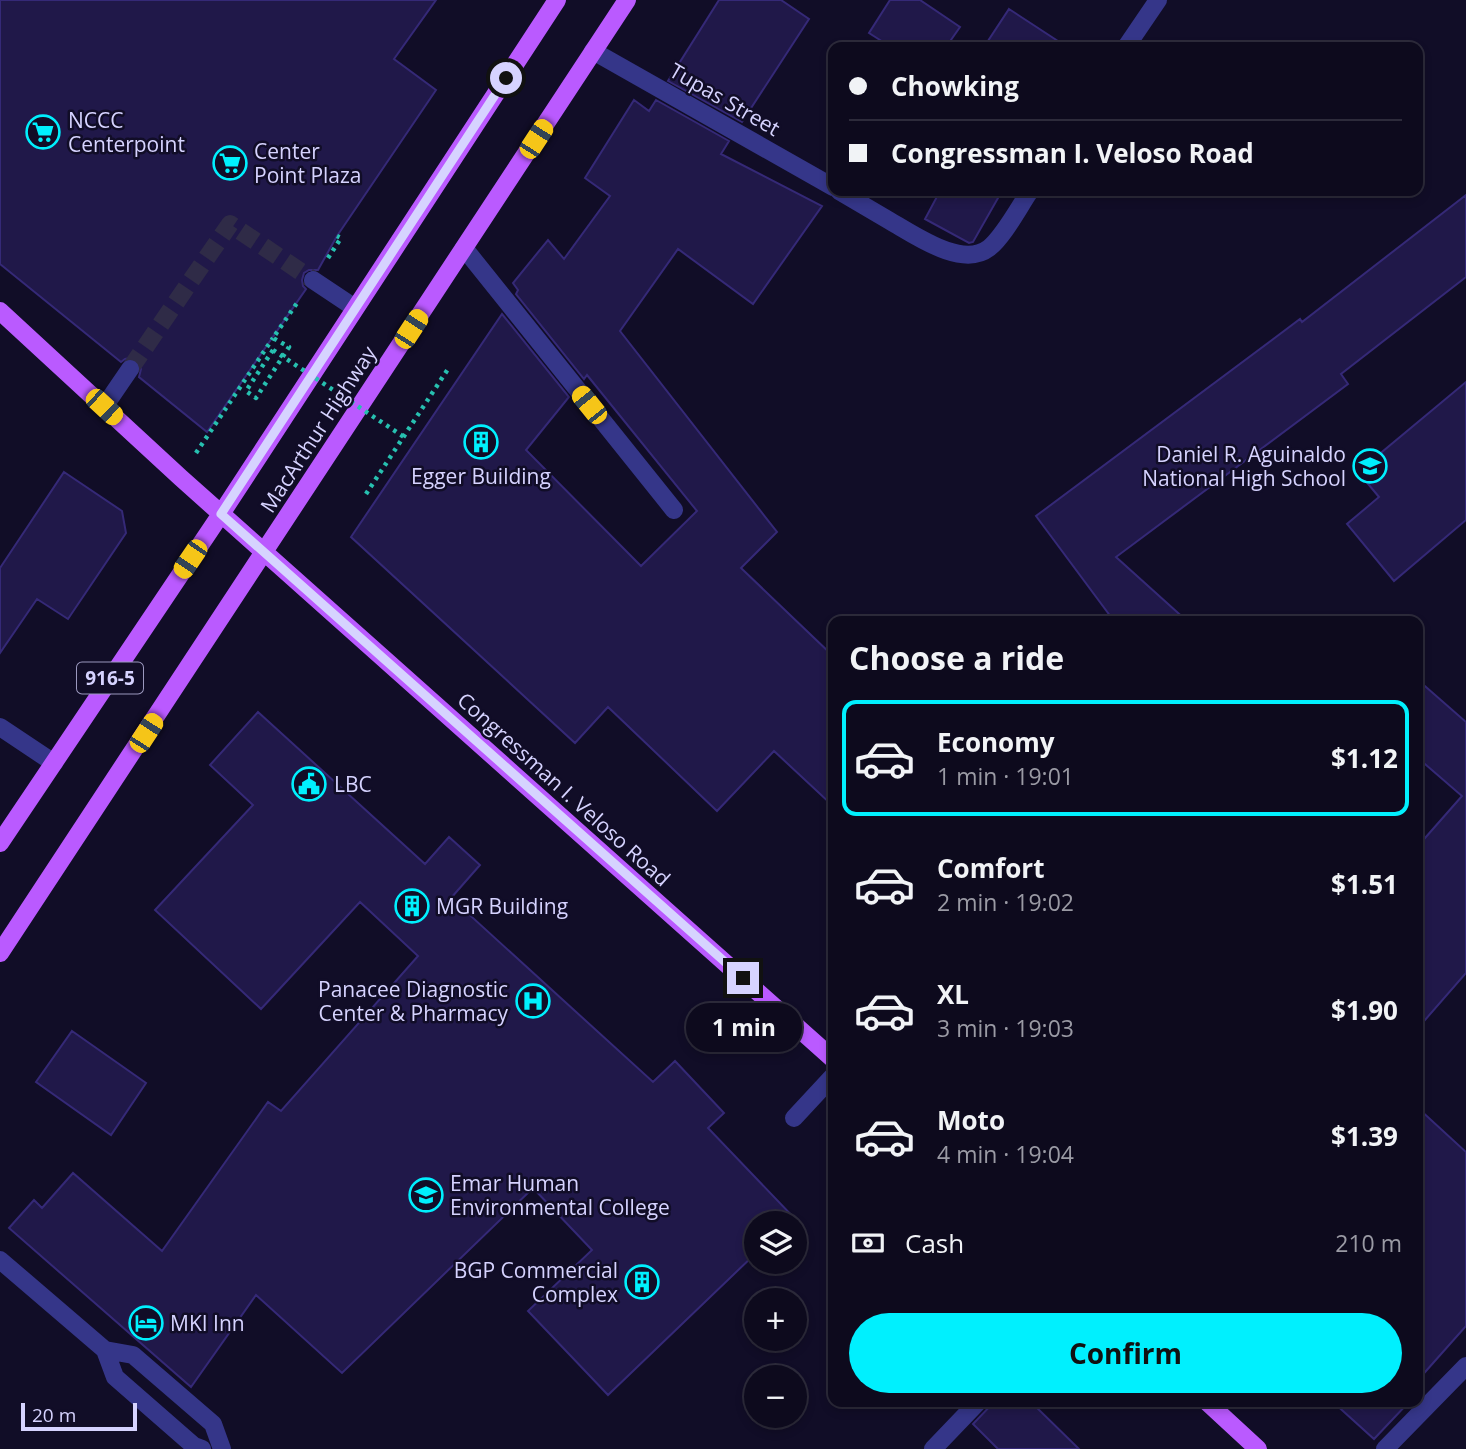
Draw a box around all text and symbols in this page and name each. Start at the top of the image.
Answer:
street label: Tupas Street [665,56,785,142]
route start [490,62,522,94]
text: Chowking [891,68,1019,104]
place label: NCCC Centerpoint [68,106,185,158]
supermarket icon: NCCC Centerpoint [24,113,62,151]
car [516,116,557,162]
text: Congressman I. Veloso Road [891,135,1254,171]
place label: Center Point Plaza [254,137,362,189]
supermarket icon: Center Point Plaza [211,144,249,182]
car [391,306,432,352]
street label: MacArthur Highway [254,340,383,518]
car [568,382,611,428]
car [82,385,127,429]
building icon: Egger Building [462,423,500,461]
place label: Daniel R. Aguinaldo National High School [1142,440,1346,492]
school or university icon: Daniel R. Aguinaldo National High School [1351,447,1389,485]
place label: Egger Building [411,462,551,490]
car [170,536,211,582]
text: Choose a ride [849,636,1064,679]
road number: 916-5 [77,663,143,694]
street label: Congressman I. Veloso Road [452,686,676,892]
car [126,710,167,756]
text: Economy [937,724,1055,760]
icon: car [853,727,916,790]
text: $1.12 [1331,740,1398,776]
text: 1 min · 19:01 [937,760,1074,792]
public building icon: LBC [290,765,328,803]
place label: LBC [334,770,372,798]
text: Comfort [937,850,1044,886]
icon: car [853,853,916,916]
text: $1.51 [1331,866,1398,902]
text: 2 min · 19:02 [937,886,1074,918]
building icon: MGR Building [393,887,431,925]
place label: MGR Building [436,892,568,920]
route end [727,962,759,994]
place label: Panacee Diagnostic Center & Pharmacy [318,975,508,1027]
text: XL [937,976,969,1012]
icon: car [853,979,916,1042]
hospital icon: Panacee Diagnostic Center & Pharmacy [514,982,552,1020]
text: $1.90 [1331,992,1398,1028]
callout: 1 min [685,1002,801,1052]
text: 1 min [712,1011,776,1043]
text: 3 min · 19:03 [937,1012,1074,1044]
text: Moto [937,1102,1005,1138]
icon: car [853,1105,916,1168]
text: $1.39 [1331,1118,1398,1154]
text: 4 min · 19:04 [937,1138,1074,1170]
place label: Emar Human Environmental College [450,1169,670,1221]
school or university icon: Emar Human Environmental College [407,1176,445,1214]
map controls [744,1211,807,1428]
button: layers [744,1211,807,1274]
icon: cash [849,1224,887,1262]
text: Cash [905,1225,964,1261]
text: 210 m [1335,1227,1402,1259]
place label: BGP Commercial Complex [454,1256,618,1308]
building icon: BGP Commercial Complex [623,1263,661,1301]
button: + [744,1288,807,1351]
hotel icon: MKI Inn [127,1304,165,1342]
place label: MKI Inn [170,1309,245,1337]
button: Confirm [849,1313,1402,1393]
button: − [744,1365,807,1428]
scale bar [21,1400,136,1432]
text: 20 m [32,1402,76,1428]

